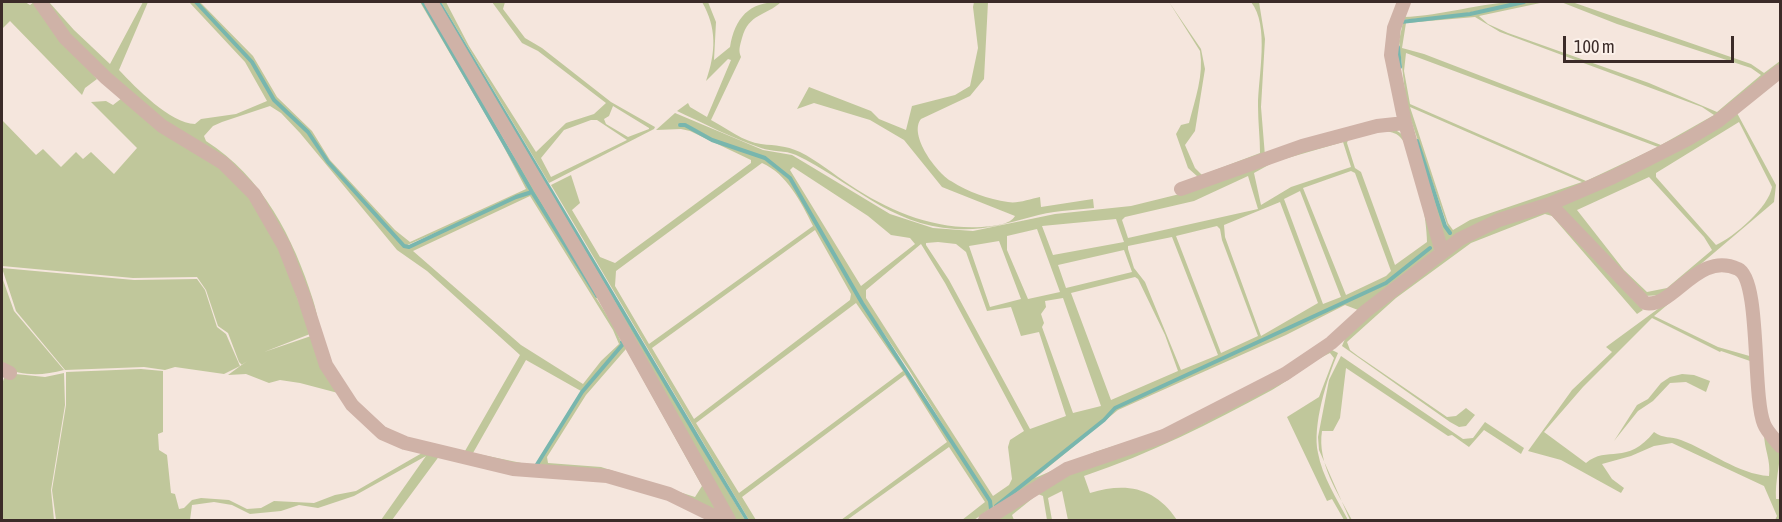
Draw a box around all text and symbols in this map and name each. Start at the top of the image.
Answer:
scale bar [1566,24,1737,62]
text: 100 m [1574,36,1615,57]

